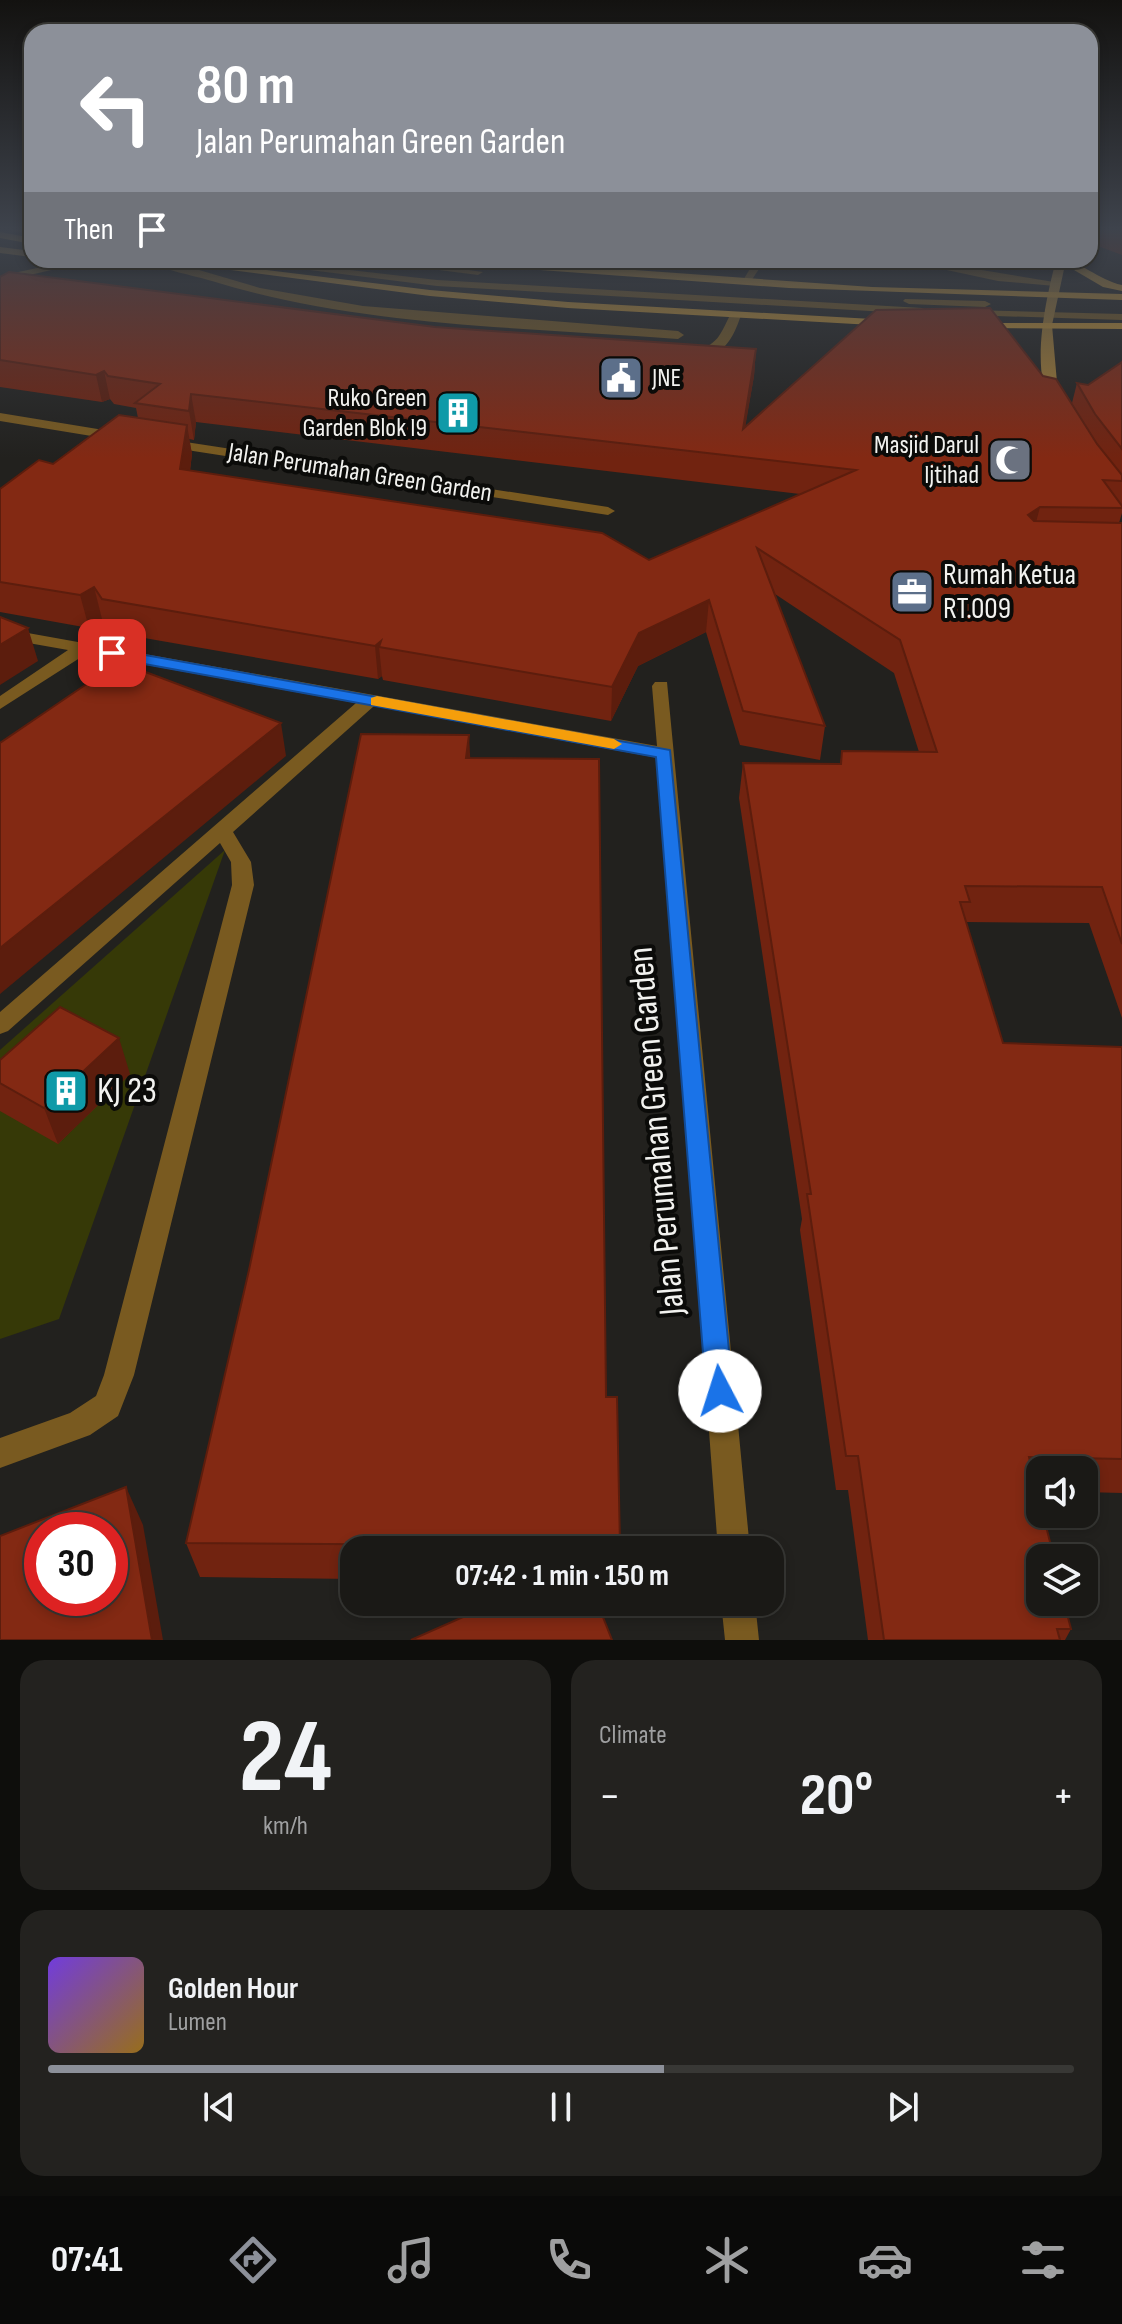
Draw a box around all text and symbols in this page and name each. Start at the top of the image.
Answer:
text: 80 m [196,53,295,120]
icon: left [64,56,168,160]
text: Jalan Perumahan Green Garden [196,121,566,164]
icon: arrive [130,208,174,252]
text: Then [64,212,114,248]
public building icon: JNE [597,354,645,402]
place label: JNE [651,363,681,394]
place label: Ruko Green Garden Blok I9 [303,383,427,444]
building icon: Ruko Green Garden Blok I9 [434,389,482,437]
place label: Masjid Darul Ijtihad [874,430,979,491]
mosque icon: Masjid Darul Ijtihad [986,436,1034,484]
street label: Jalan Perumahan Green Garden [225,437,494,509]
place label: Rumah Ketua RT.009 [943,557,1076,627]
office icon: Rumah Ketua RT.009 [888,568,936,616]
pin [78,619,146,687]
icon: arrive [90,631,134,675]
street label: Jalan Perumahan Green Garden [619,945,695,1318]
building icon: KJ 23 [42,1067,90,1115]
place label: KJ 23 [97,1070,157,1113]
position arrow [678,1349,762,1433]
map controls [1026,1456,1098,1616]
button: sound [1026,1456,1098,1528]
speed limit sign: 30 [24,1512,128,1616]
button: layers [1026,1544,1098,1616]
text: 07:42 · 1 min · 150 m [455,1558,669,1594]
text: 24 [239,1696,332,1821]
text: Climate [599,1720,667,1751]
text: 20° [800,1760,873,1832]
text: − [599,1770,621,1823]
text: + [1052,1770,1074,1823]
text: km/h [263,1811,308,1842]
text: Golden Hour [168,1971,298,2007]
text: Lumen [168,2007,227,2038]
icon: previous [197,2085,241,2129]
icon: pause [539,2085,583,2129]
icon: next [881,2085,925,2129]
icon: directions [225,2232,281,2288]
icon: music [383,2232,439,2288]
icon: phone [541,2232,597,2288]
icon: climate [699,2232,755,2288]
icon: car [857,2232,913,2288]
icon: filters [1015,2232,1071,2288]
text: 07:41 [51,2239,123,2282]

